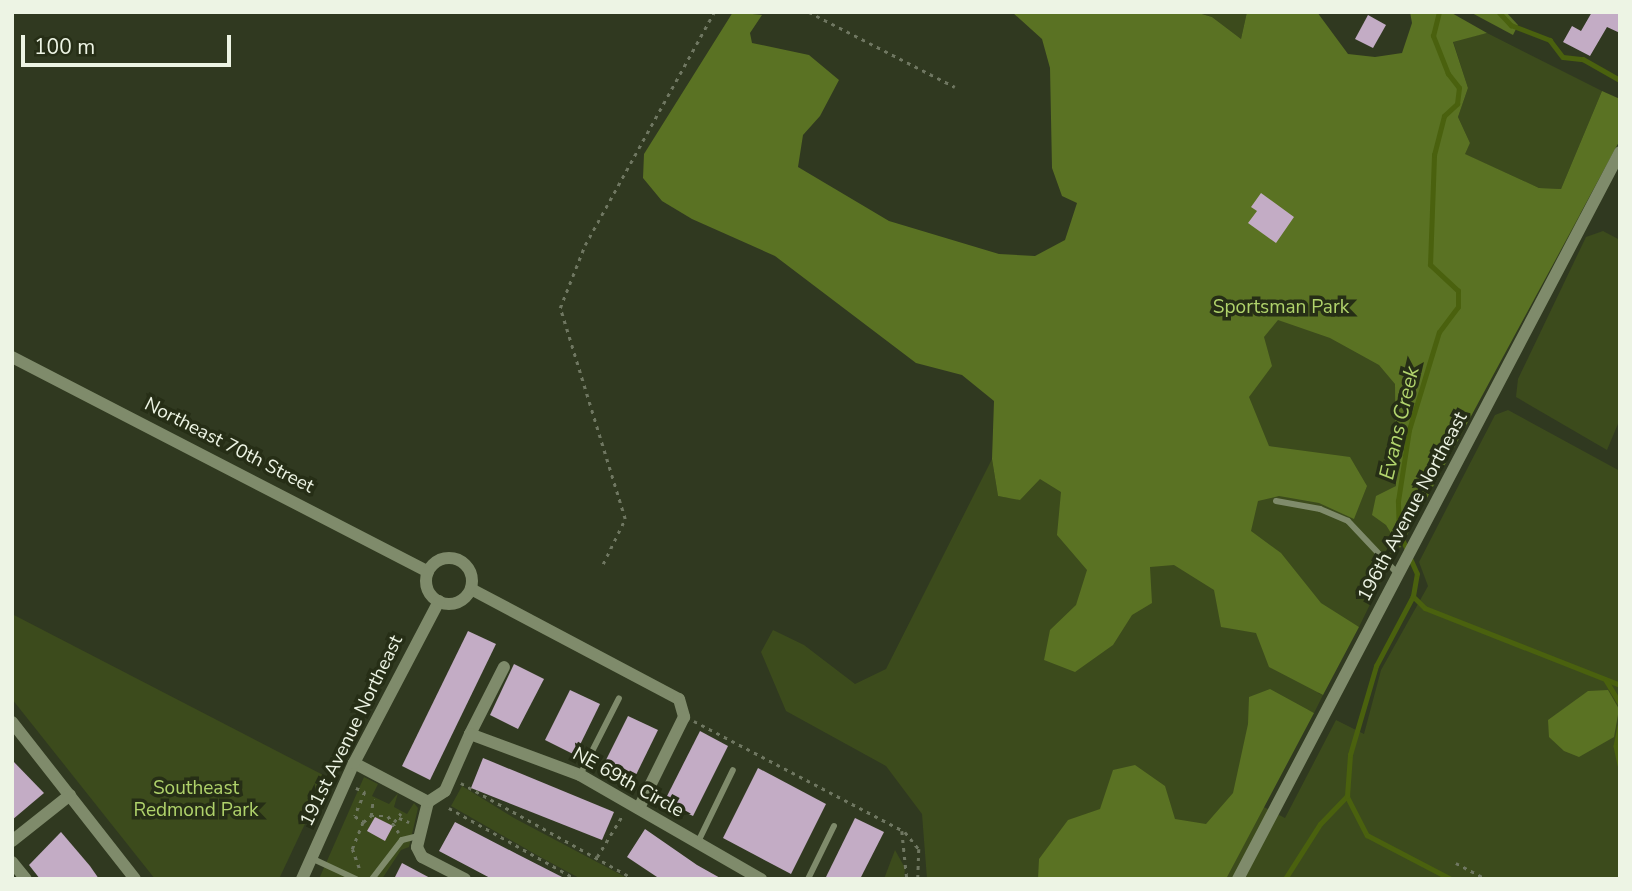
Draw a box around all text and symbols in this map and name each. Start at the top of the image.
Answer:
scale bar [24,21,234,65]
text: 100 m [34,33,95,61]
park label: Sportsman Park [1213,297,1349,319]
water label: Evans Creek [1374,364,1424,482]
street label: Northeast 70th Street [140,393,318,499]
street label: 196th Avenue Northeast [1353,408,1473,606]
street label: 191st Avenue Northeast [296,632,408,830]
street label: NE 69th Circle [568,743,688,823]
park label: Southeast Redmond Park [133,778,259,822]

